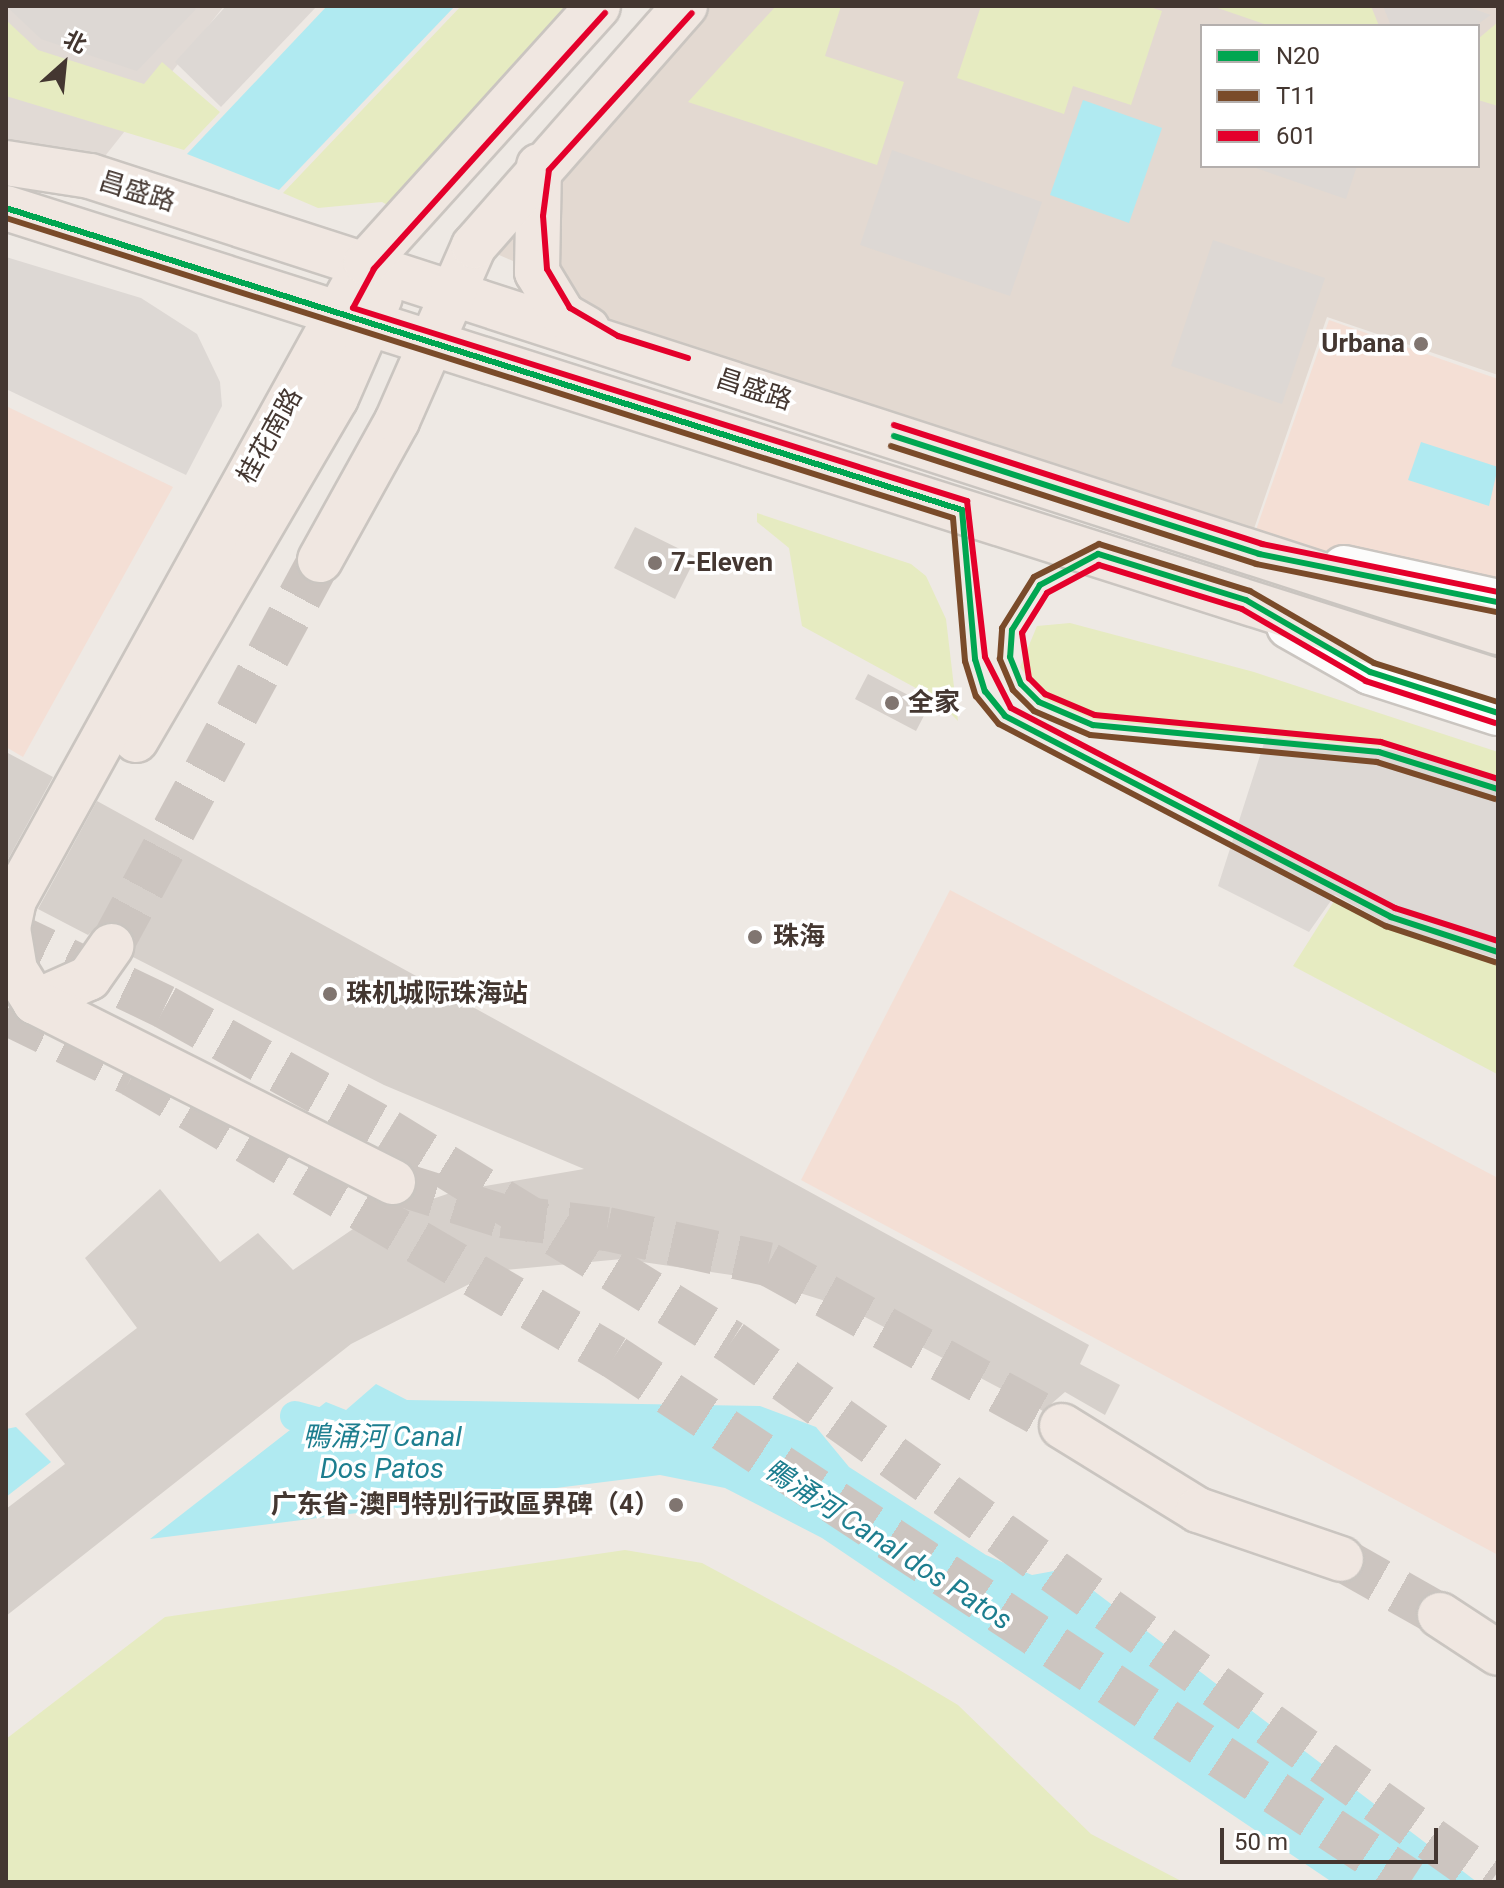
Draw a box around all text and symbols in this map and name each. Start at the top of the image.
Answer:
north arrow [24,24,104,104]
legend [1200,24,1480,168]
text: 北 [60,26,91,58]
text: N20 [1276,42,1320,70]
text: T11 [1276,82,1317,110]
text: 601 [1276,122,1316,150]
street label: 昌盛路 [95,166,179,218]
place label: Urbana [1321,328,1405,360]
marker: Urbana [1412,335,1430,353]
street label: 昌盛路 [712,363,796,417]
street label: 桂花南路 [231,383,309,489]
place label: 7-Eleven [671,547,773,579]
marker: 7-Eleven [646,554,664,572]
place label: 全家 [908,687,960,719]
marker: 全家 [883,694,901,712]
place label: 珠海 [773,921,825,953]
marker: 珠海 [744,926,766,948]
place label: 珠机城际珠海站 [346,978,528,1010]
marker: 珠机城际珠海站 [321,985,339,1003]
water label: 鴨涌河 Canal Dos Patos [302,1420,462,1486]
water label: 鴨涌河 Canal dos Patos [758,1452,1018,1638]
place label: 广东省-澳門特別行政區界碑（4） [271,1489,660,1521]
marker: 广东省-澳門特別行政區界碑（4） [667,1496,685,1514]
scale bar [1224,1812,1442,1862]
text: 50 m [1234,1828,1288,1856]

